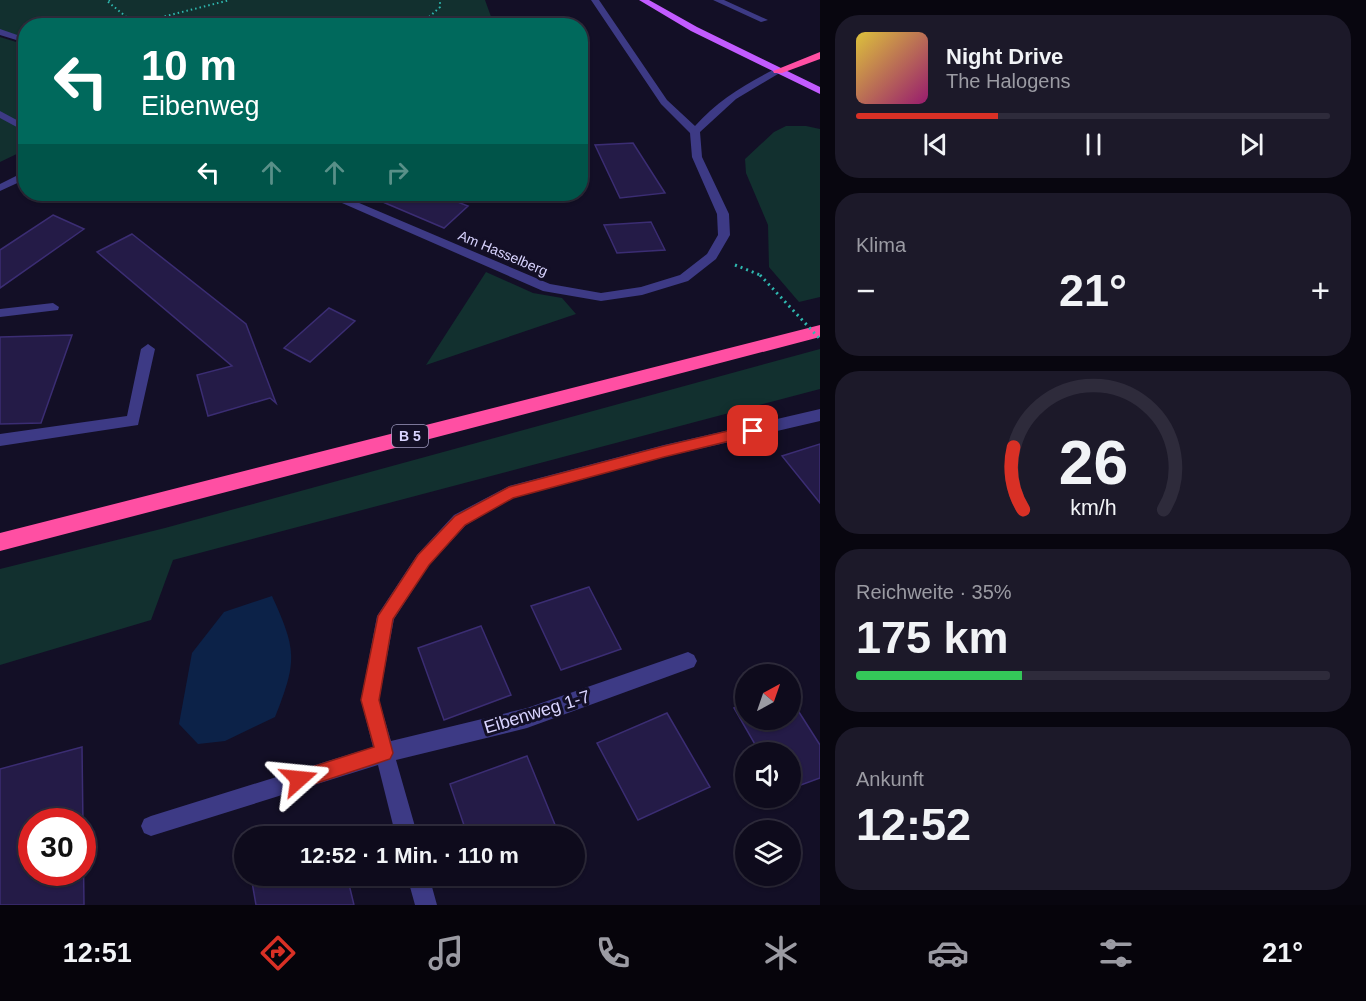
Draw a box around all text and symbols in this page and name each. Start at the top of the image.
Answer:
icon: left [42,42,120,120]
text: 10 m [141,42,237,89]
text: Night Drive [946,44,1063,69]
text: The Halogens [946,70,1071,92]
text: Eibenweg [141,91,260,121]
icon: previous [919,128,952,161]
icon: pause [1077,128,1110,161]
icon: next [1235,128,1268,161]
icon: left [192,156,225,189]
icon: ahead [255,156,288,189]
icon: ahead [318,156,351,189]
icon: right [381,156,414,189]
street label: Am Hasselberg [456,227,550,279]
text: Klima [856,234,906,256]
text: 21° [1059,265,1127,316]
text: − [856,272,875,309]
text: + [1311,272,1330,309]
pin [727,405,778,456]
icon: arrive [736,414,769,447]
road number: B 5 [392,425,428,447]
text: 26 [1058,428,1128,497]
text: km/h [1070,496,1116,520]
text: Reichweite · 35% [856,581,1012,603]
text: 175 km [856,612,1009,663]
north arrow [735,664,801,730]
map controls [735,664,801,886]
street label: Eibenweg 1-7 [481,686,593,738]
button: sound [735,742,801,808]
position arrow [267,747,331,811]
text: Ankunft [856,768,924,790]
text: 12:52 [856,799,971,850]
speed limit sign: 30 [18,808,96,886]
button: layers [735,820,801,886]
text: 12:52 · 1 Min. · 110 m [300,843,519,868]
icon: directions [257,932,299,974]
icon: music [425,932,467,974]
icon: phone [592,932,634,974]
icon: climate [760,932,802,974]
icon: car [927,932,969,974]
icon: filters [1095,932,1137,974]
text: 12:51 [63,938,132,968]
text: 21° [1262,938,1303,968]

